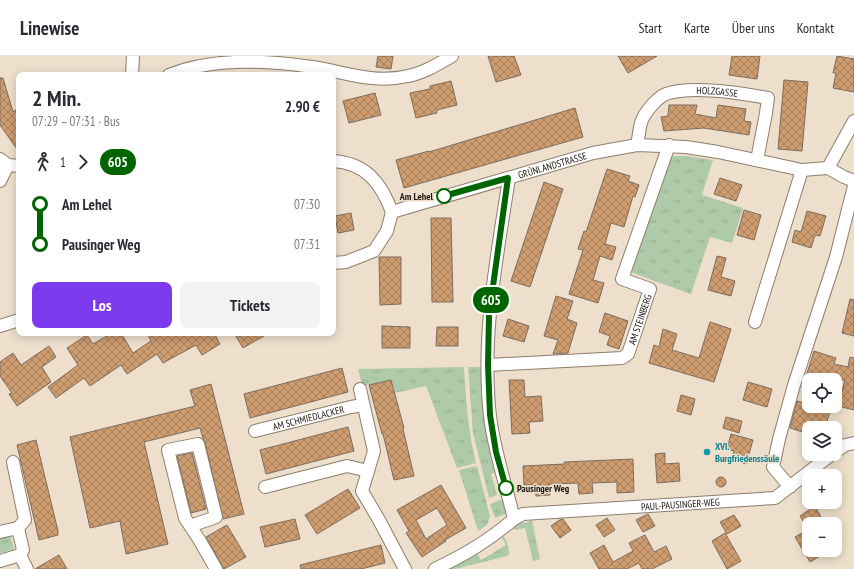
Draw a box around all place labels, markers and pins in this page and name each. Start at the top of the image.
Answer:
marker: Am Lehel [436,188,452,204]
place label: Am Lehel [399,190,434,203]
place label: XVI. Burgfriedenssäule [715,440,779,465]
marker: XVI. Burgfriedenssäule [702,447,712,457]
marker: Pausinger Weg [498,480,514,496]
place label: Pausinger Weg [517,482,570,495]

